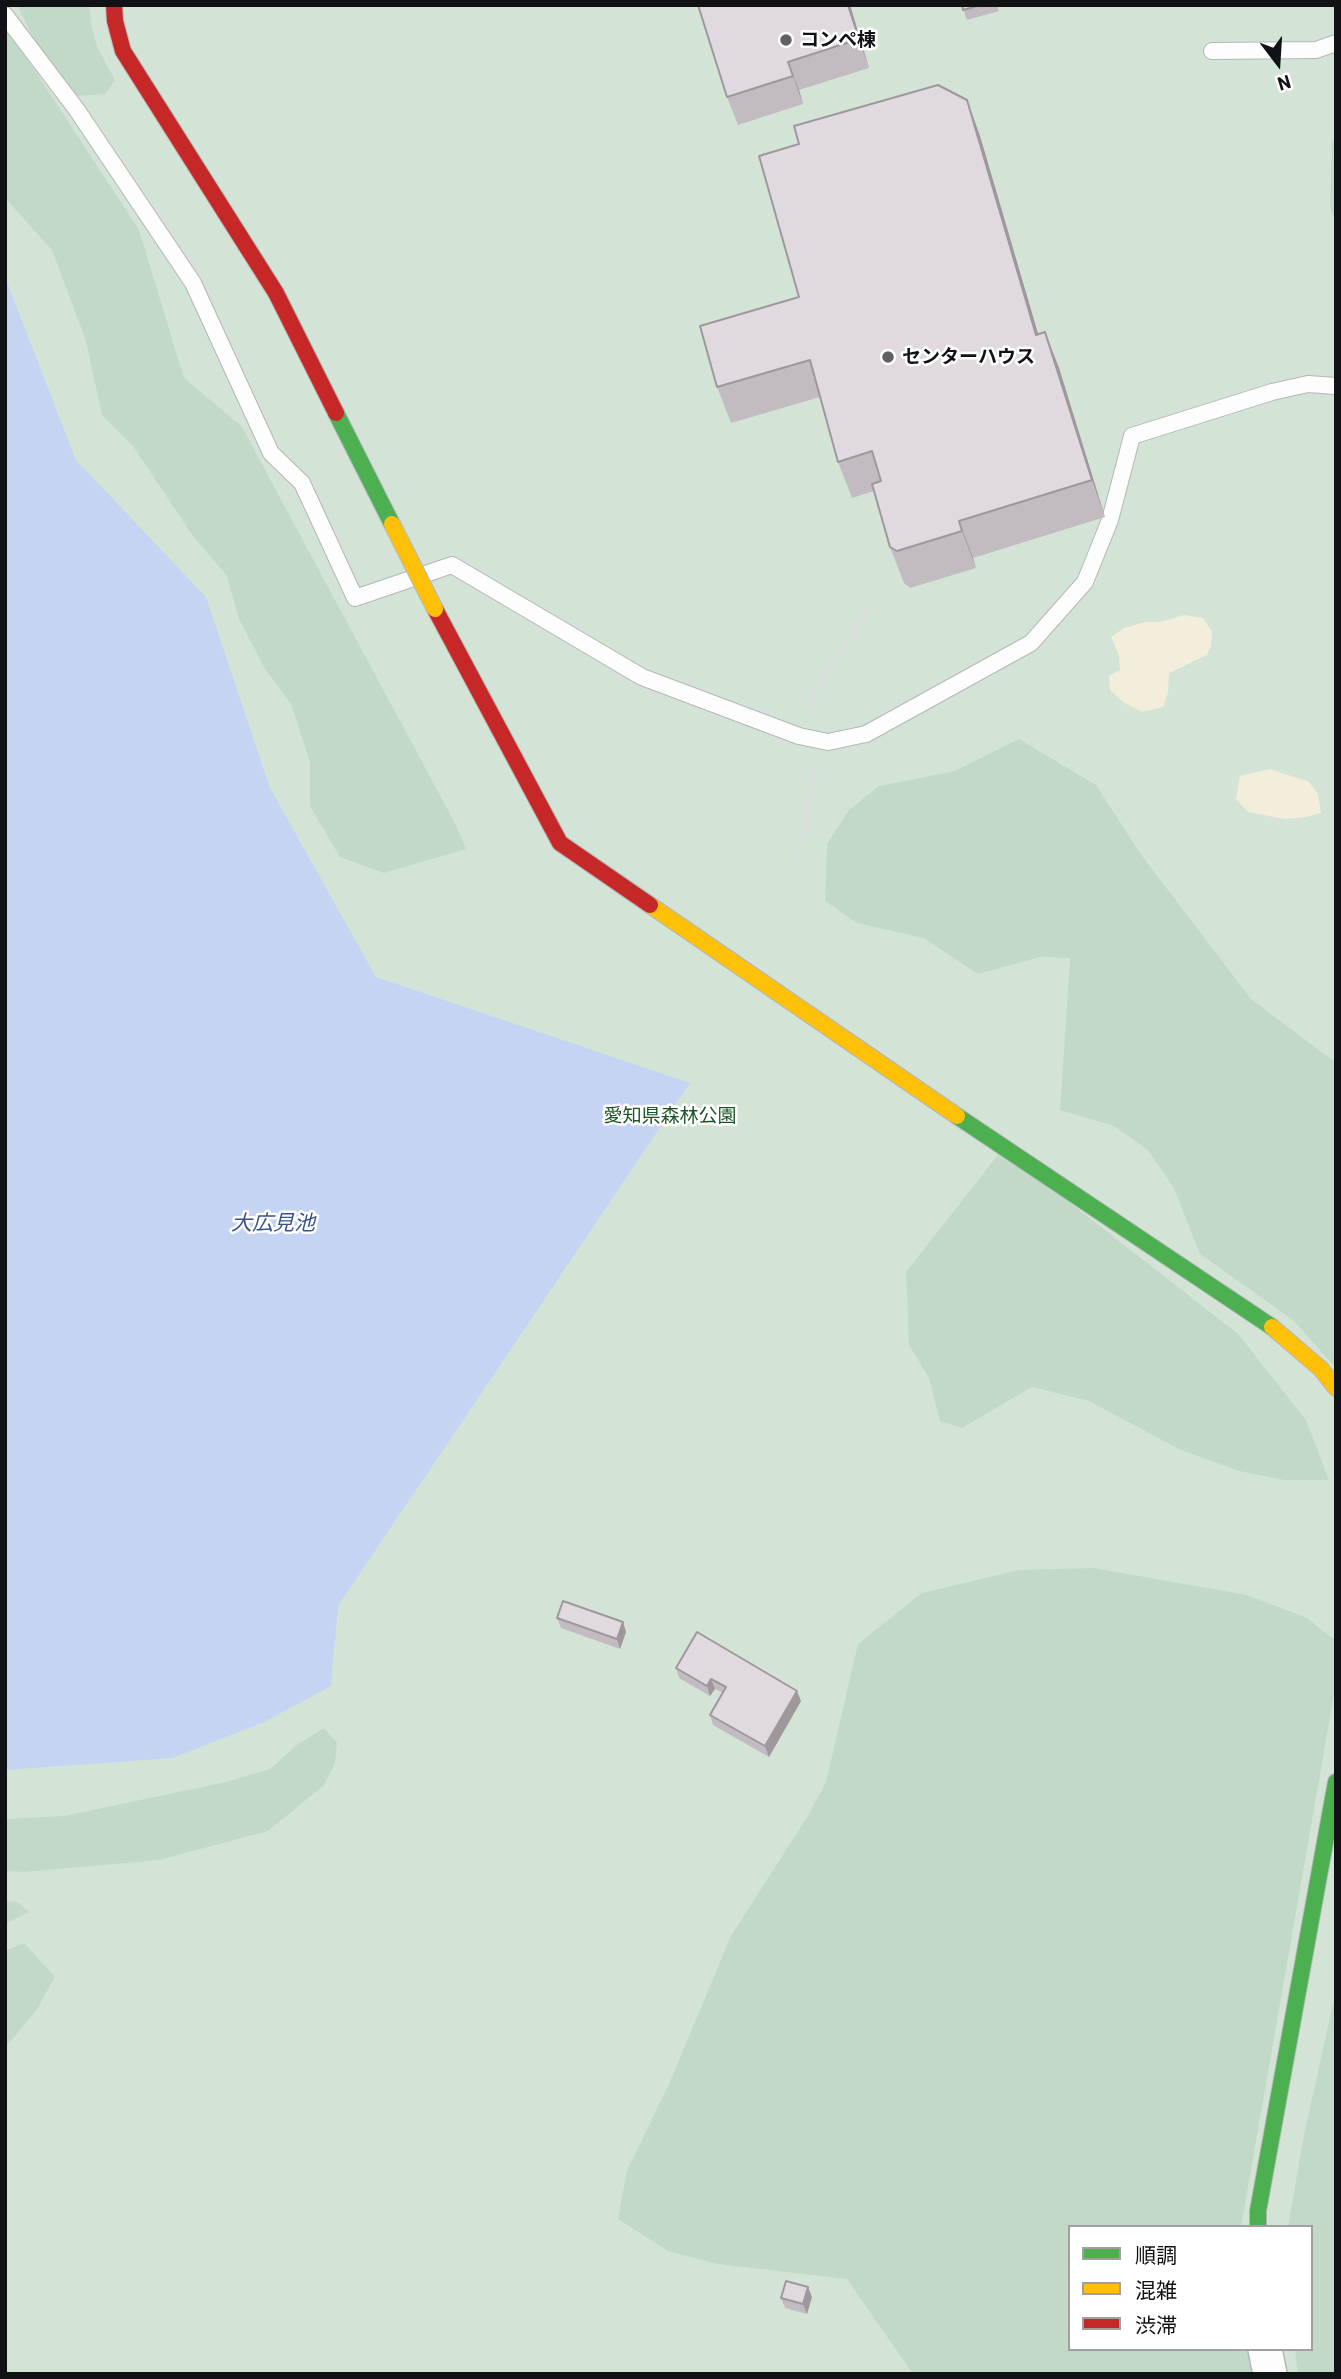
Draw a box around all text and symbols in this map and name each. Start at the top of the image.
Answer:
north arrow [1243,28,1313,98]
place label: コンペ棟 [800,29,876,51]
marker: コンペ棟 [778,32,794,48]
text: N [1275,71,1294,96]
place label: センターハウス [902,346,1035,368]
marker: センターハウス [880,349,896,365]
park label: 愛知県森林公園 [604,1105,736,1127]
water label: 大広見池 [231,1210,315,1236]
legend [1068,2225,1313,2351]
text: 順調 [1135,2242,1177,2267]
text: 混雑 [1135,2277,1177,2302]
text: 渋滞 [1135,2312,1177,2337]

